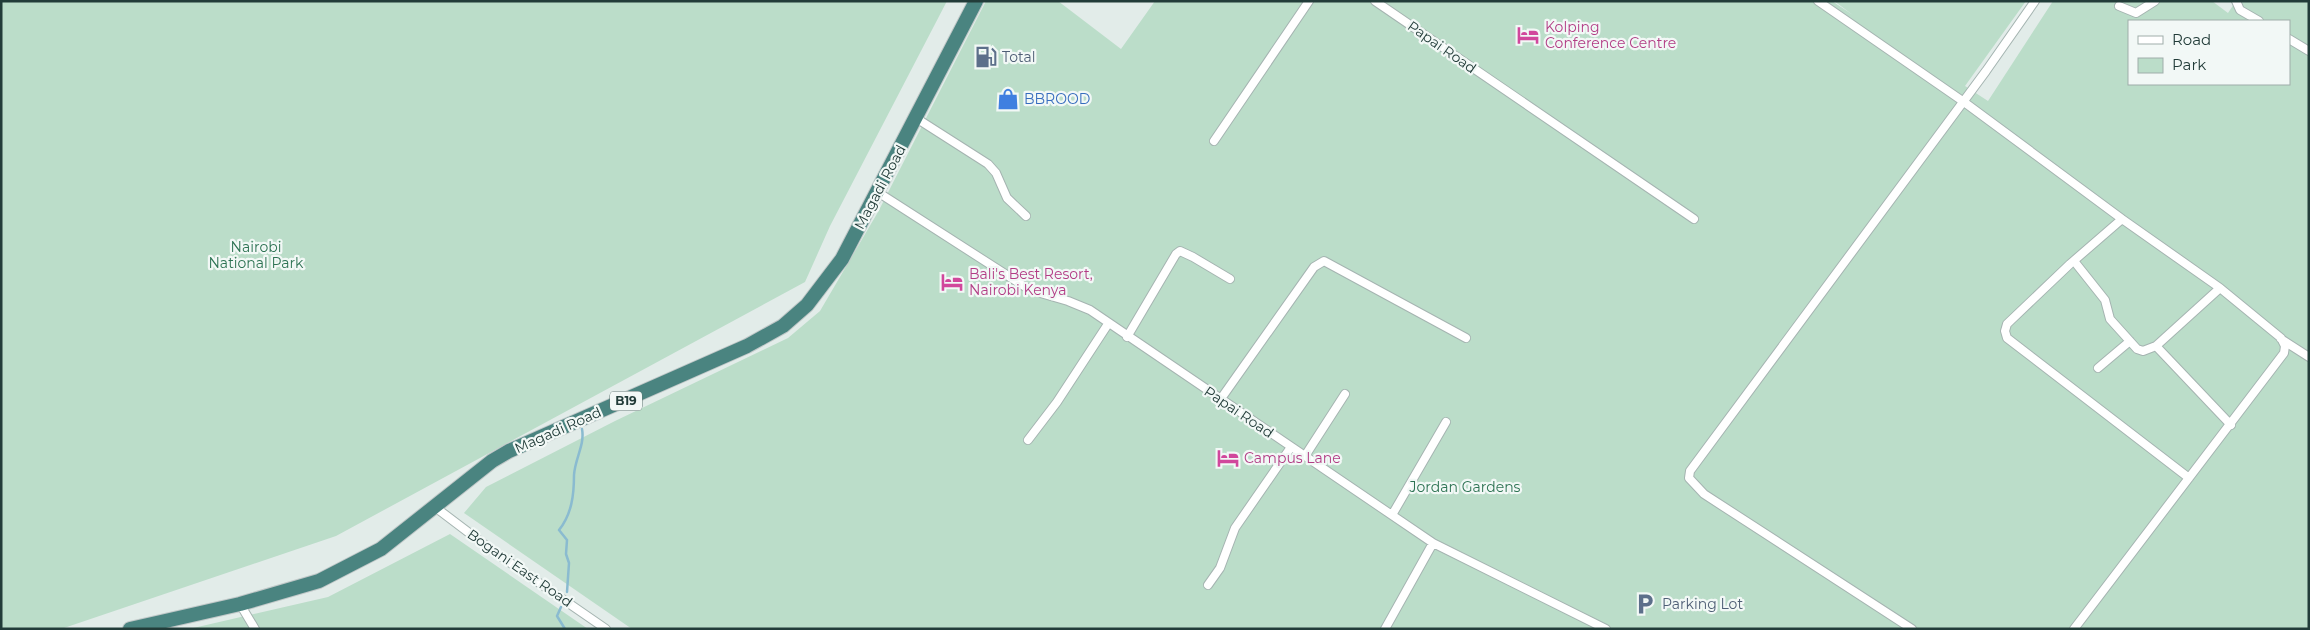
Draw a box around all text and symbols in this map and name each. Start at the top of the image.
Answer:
street label: Papai Road [1404,17,1480,77]
place label: Kolping Conference Centre [1545,18,1676,52]
legend [2128,20,2290,85]
hotel icon: Kolping Conference Centre [1515,22,1541,48]
text: Road [2172,30,2211,49]
fuel station icon: Total [973,44,999,70]
place label: Total [1002,48,1035,66]
text: Park [2172,55,2206,74]
shop icon: BBROOD [995,86,1021,112]
place label: BBROOD [1024,90,1090,108]
street label: Magadi Road [850,142,910,232]
park label: Nairobi National Park [208,238,304,272]
place label: Bali's Best Resort, Nairobi Kenya [969,265,1093,299]
hotel icon: Bali's Best Resort, Nairobi Kenya [939,269,965,295]
street label: Papai Road [1201,382,1277,442]
road number: B19 [610,392,642,411]
street label: Magadi Road [512,403,604,457]
hotel icon: Campus Lane [1215,445,1241,471]
place label: Campus Lane [1244,449,1341,467]
park label: Jordan Gardens [1409,478,1521,496]
street label: Bogani East Road [464,525,576,611]
parking icon: Parking Lot [1632,591,1658,617]
place label: Parking Lot [1662,595,1743,613]

